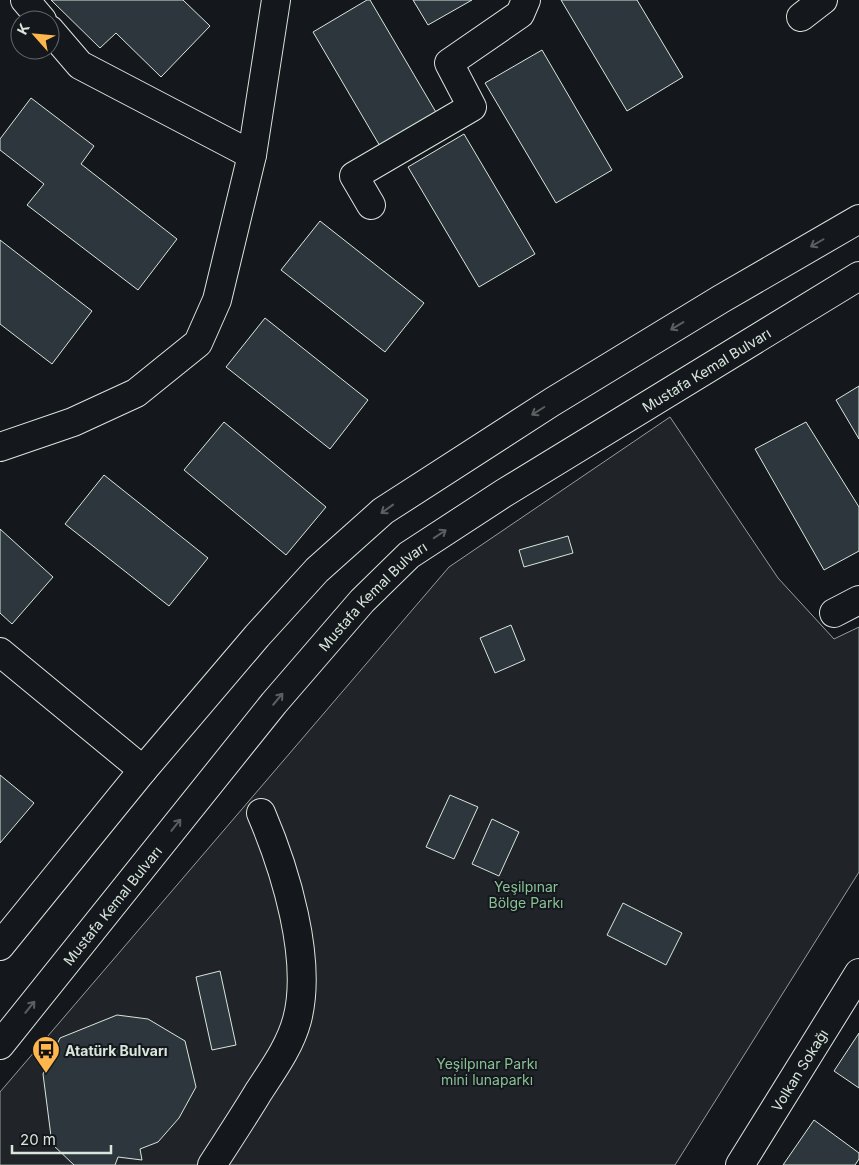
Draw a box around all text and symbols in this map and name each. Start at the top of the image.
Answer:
north arrow [10,10,60,60]
text: K [13,21,33,37]
one-way arrow [810,239,824,249]
one-way arrow [670,321,684,331]
street label: Mustafa Kemal Bulvarı [639,324,774,415]
one-way arrow [532,406,546,416]
one-way arrow [381,503,394,514]
one-way arrow [433,529,447,539]
street label: Mustafa Kemal Bulvarı [315,537,430,654]
one-way arrow [272,693,283,706]
one-way arrow [170,819,181,832]
street label: Mustafa Kemal Bulvarı [59,842,165,968]
park label: Yeşilpınar Bölge Parkı [489,878,564,911]
one-way arrow [25,1001,36,1014]
street label: Volkan Sokağı [767,1026,831,1114]
bus stop icon: Atatürk Bulvarı [31,1035,61,1074]
place label: Atatürk Bulvarı [65,1042,168,1059]
park label: Yeşilpınar Parkı mini lunaparkı [436,1055,538,1088]
scale bar [12,1122,111,1154]
text: 20 m [20,1130,56,1149]

